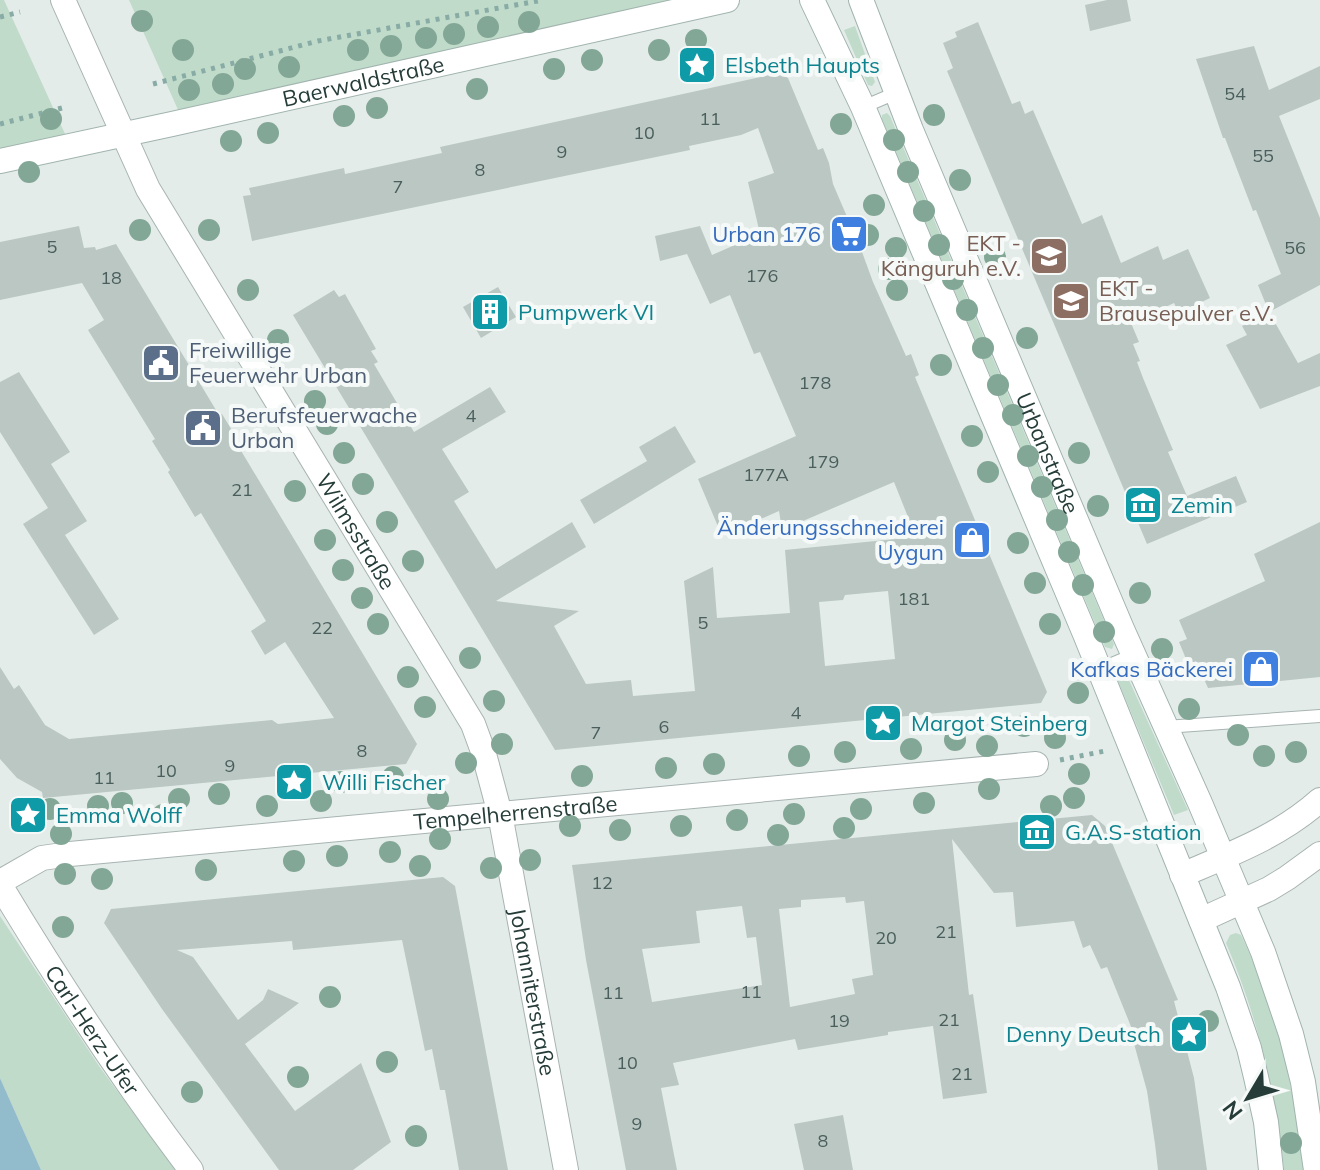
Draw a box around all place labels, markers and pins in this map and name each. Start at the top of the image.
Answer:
place icon: Elsbeth Haupts [676,44,718,86]
place label: Elsbeth Haupts [725,51,880,79]
supermarket icon: Urban 176 [828,213,870,255]
place label: Urban 176 [712,220,821,248]
place label: EKT - Känguruh e.V. [881,229,1021,282]
school or university icon: EKT - Känguruh e.V. [1028,235,1070,277]
place label: EKT - Brausepulver e.V. [1099,274,1274,327]
school or university icon: EKT - Brausepulver e.V. [1050,280,1092,322]
building icon: Pumpwerk VI [469,291,511,333]
place label: Pumpwerk VI [518,298,654,326]
place label: Freiwillige Feuerwehr Urban [189,336,367,389]
public building icon: Freiwillige Feuerwehr Urban [140,342,182,384]
place label: Berufsfeuerwache Urban [231,401,417,454]
public building icon: Berufsfeuerwache Urban [182,407,224,449]
museum icon: Zemin [1122,484,1164,526]
place label: Zemin [1171,491,1233,519]
place label: Änderungsschneiderei Uygun [717,513,944,566]
shop icon: Änderungsschneiderei Uygun [951,519,993,561]
shop icon: Kafkas Bäckerei [1240,648,1282,690]
place label: Kafkas Bäckerei [1070,655,1233,683]
place icon: Margot Steinberg [862,702,904,744]
place label: Margot Steinberg [911,709,1088,737]
place icon: Willi Fischer [273,761,315,803]
place label: Willi Fischer [322,768,445,796]
place icon: Emma Wolff [7,794,49,836]
place label: Emma Wolff [56,801,183,829]
museum icon: G.A.S-station [1016,811,1058,853]
place label: G.A.S-station [1065,818,1202,846]
place icon: Denny Deutsch [1168,1013,1210,1055]
place label: Denny Deutsch [1006,1020,1161,1048]

